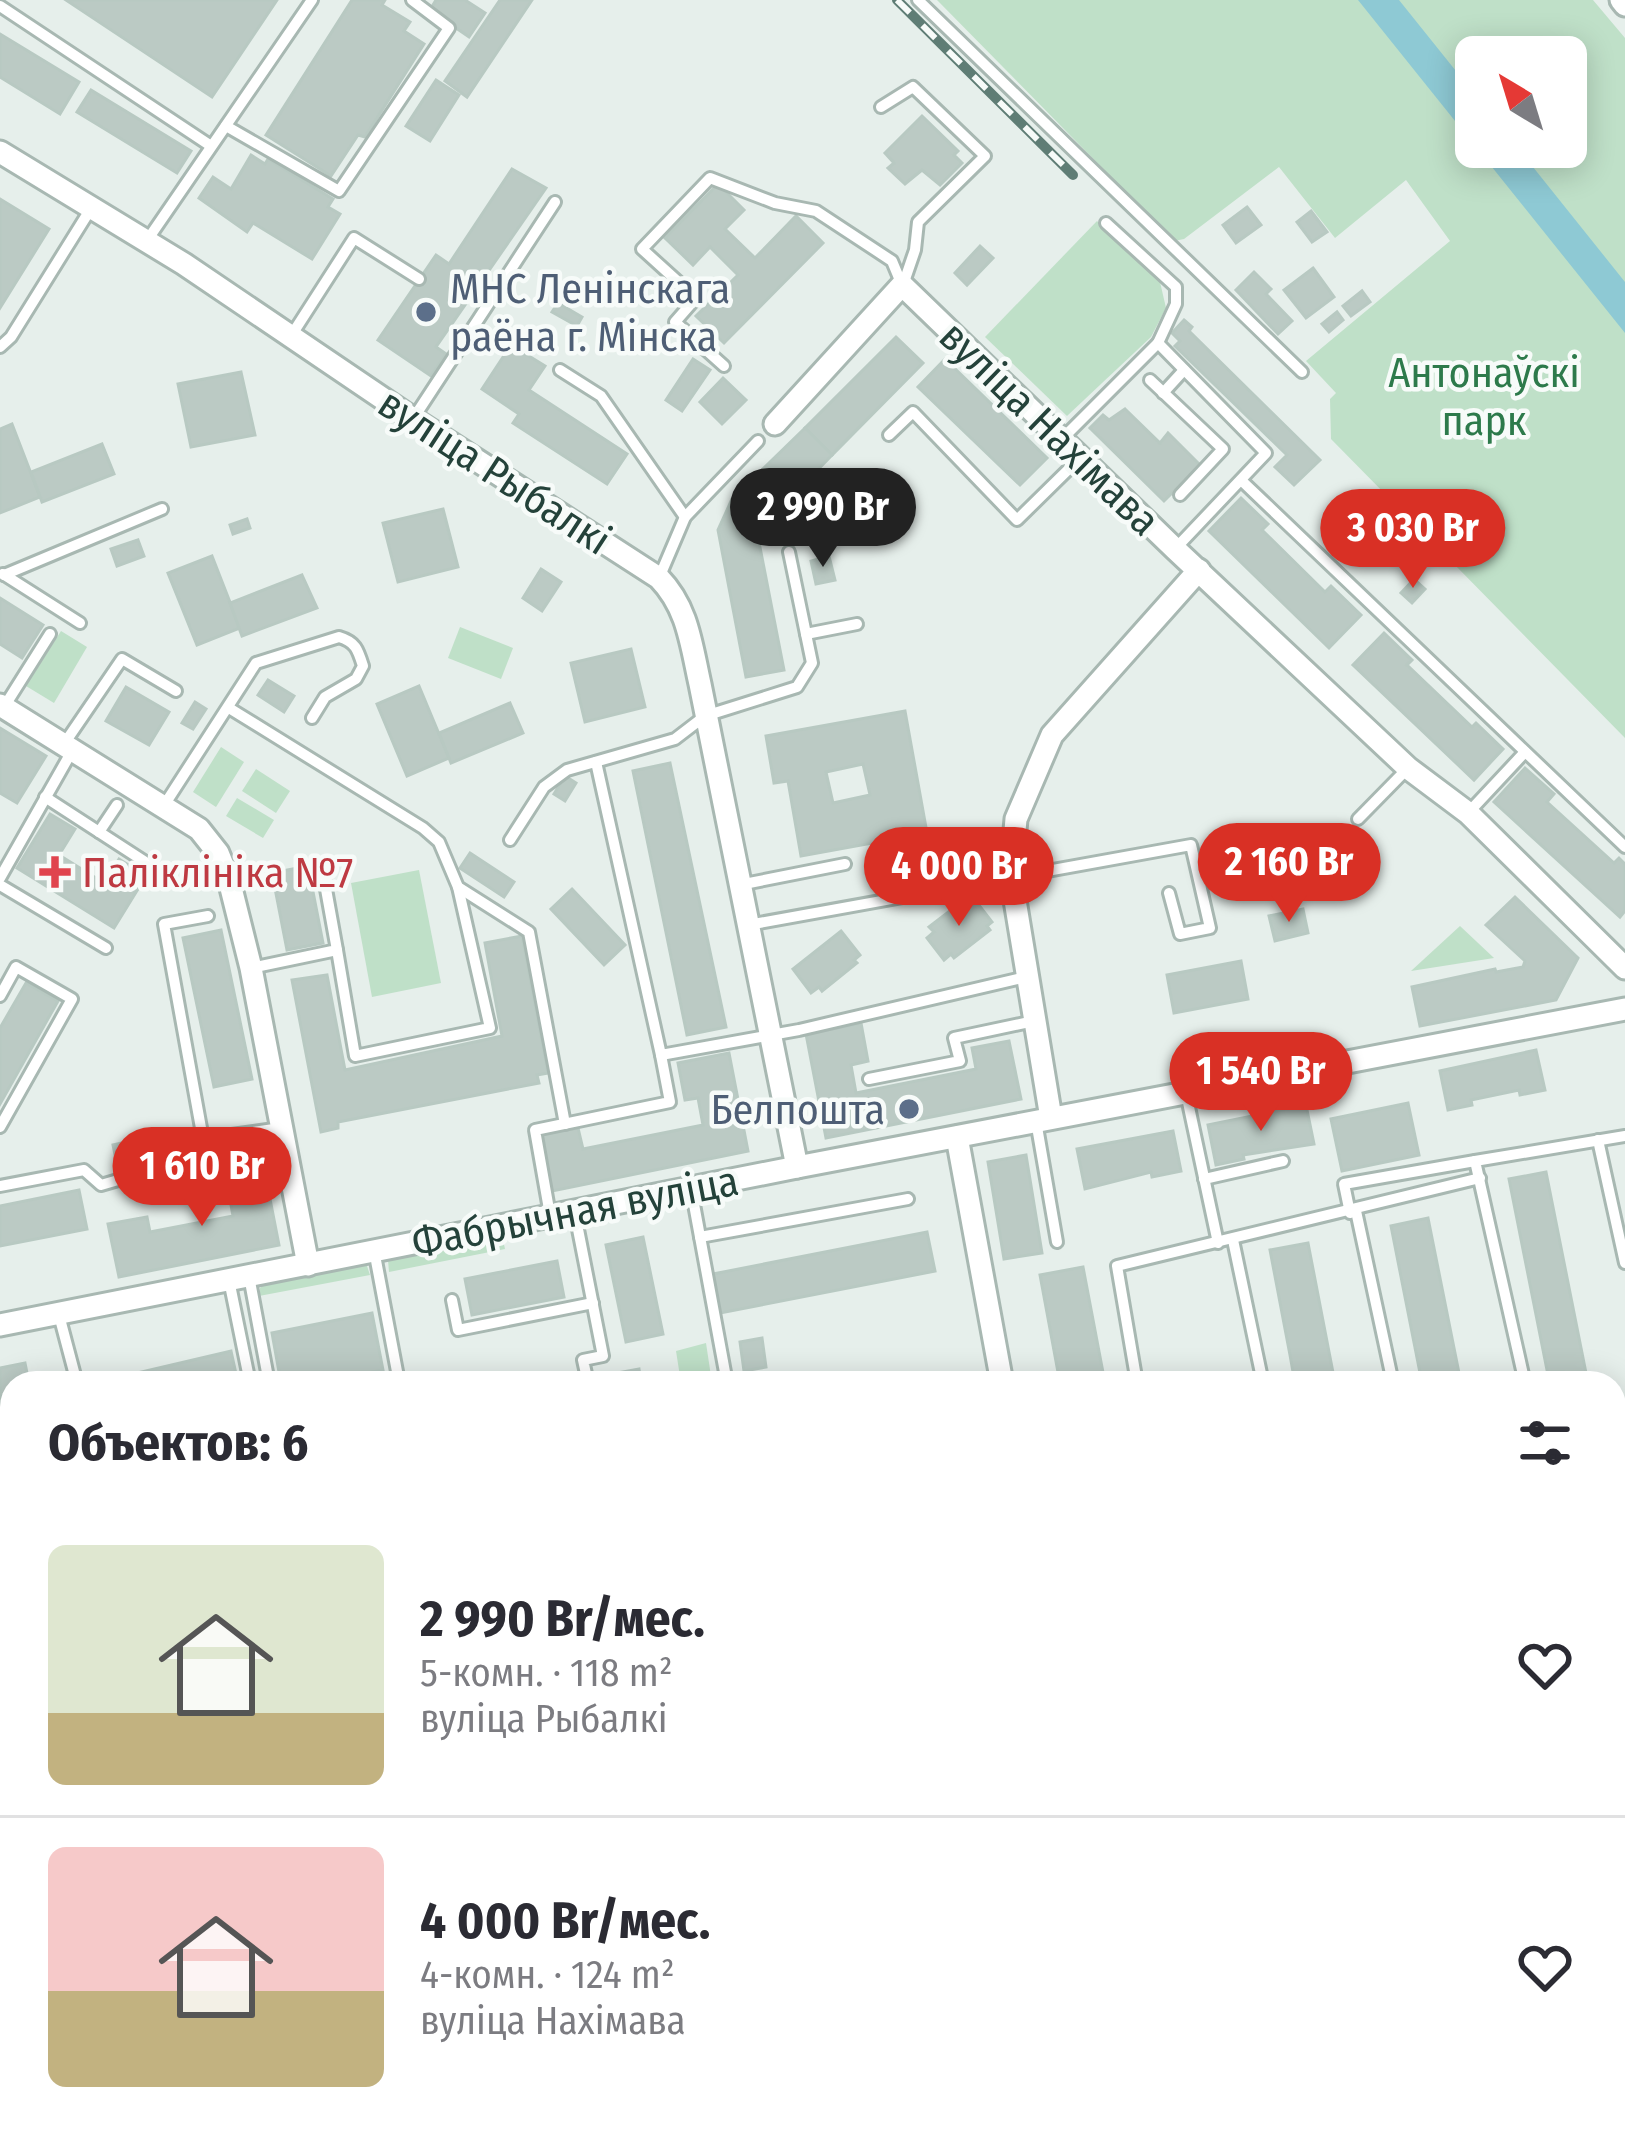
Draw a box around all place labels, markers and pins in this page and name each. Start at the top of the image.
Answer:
place label: МНС Ленінскага раёна г. Мінска [450,264,730,362]
marker: МНС Ленінскага раёна г. Мінска [413,299,439,325]
pin: 2 990 Br [699,468,947,570]
pin: 3 030 Br [1289,489,1537,591]
pin: 2 160 Br [1165,823,1413,925]
pin: 4 000 Br [835,827,1083,929]
place label: Паліклініка №7 [82,848,353,898]
marker: Паліклініка №7 [39,856,71,888]
pin: 1 540 Br [1137,1032,1385,1134]
place label: Белпошта [710,1085,885,1135]
marker: Белпошта [896,1096,922,1122]
pin: 1 610 Br [78,1127,326,1229]

